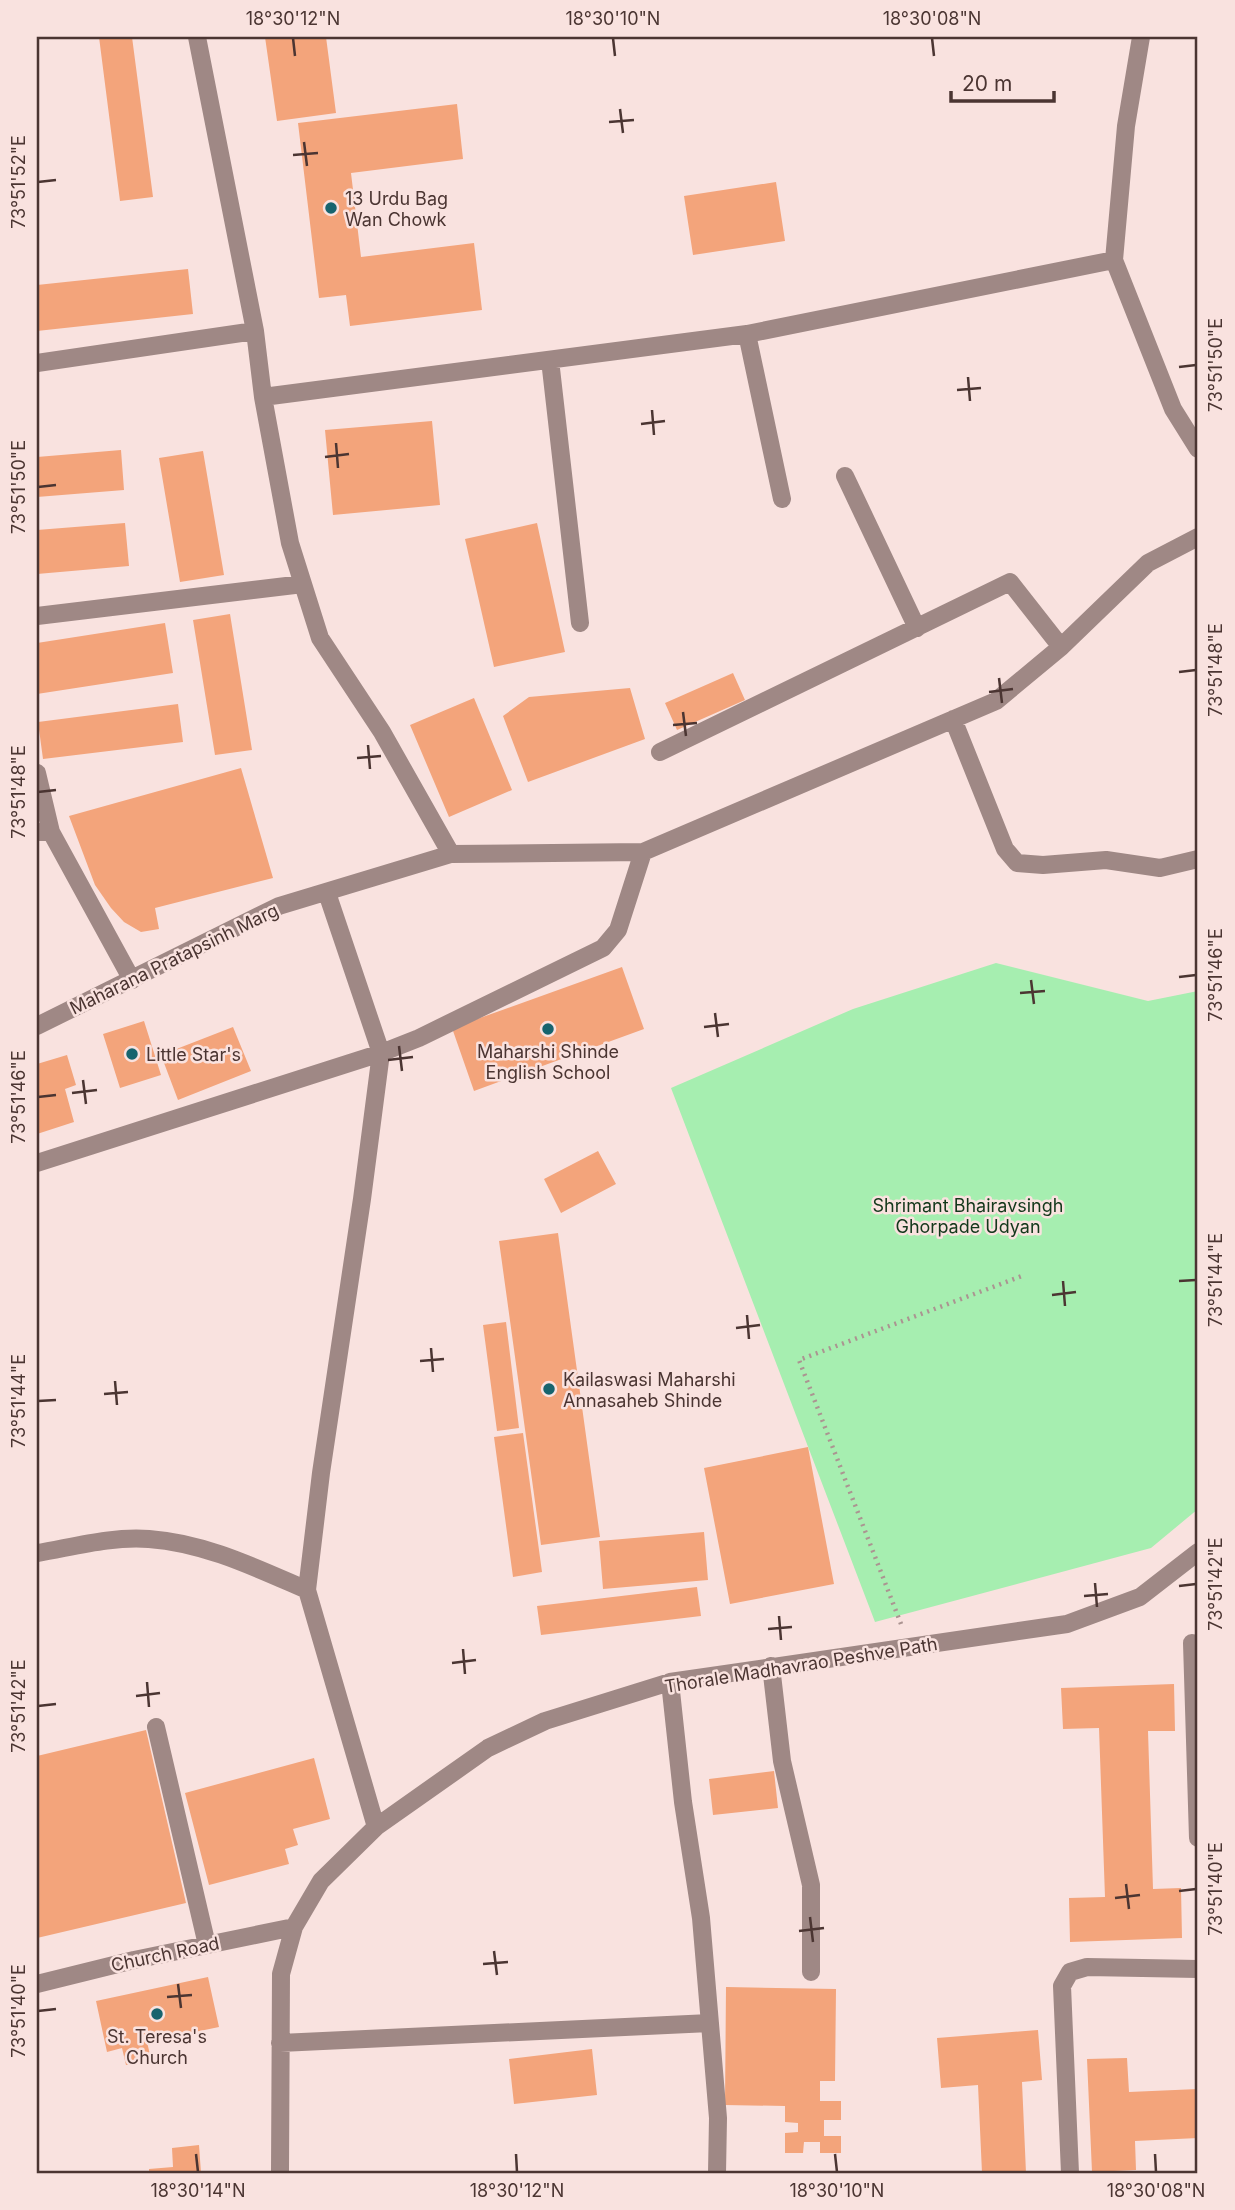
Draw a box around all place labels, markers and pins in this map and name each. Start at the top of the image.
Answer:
place label: 13 Urdu Bag Wan Chowk [345,188,448,230]
marker: 13 Urdu Bag Wan Chowk [323,200,339,216]
marker: Maharshi Shinde English School [540,1021,556,1037]
place label: Maharshi Shinde English School [477,1041,619,1083]
place label: Little Star's [146,1044,241,1065]
marker: Little Star's [124,1046,140,1062]
place label: Kailaswasi Maharshi Annasaheb Shinde [563,1369,736,1411]
marker: Kailaswasi Maharshi Annasaheb Shinde [541,1381,557,1397]
marker: St. Teresa's Church [149,2006,165,2022]
place label: St. Teresa's Church [107,2026,207,2068]

